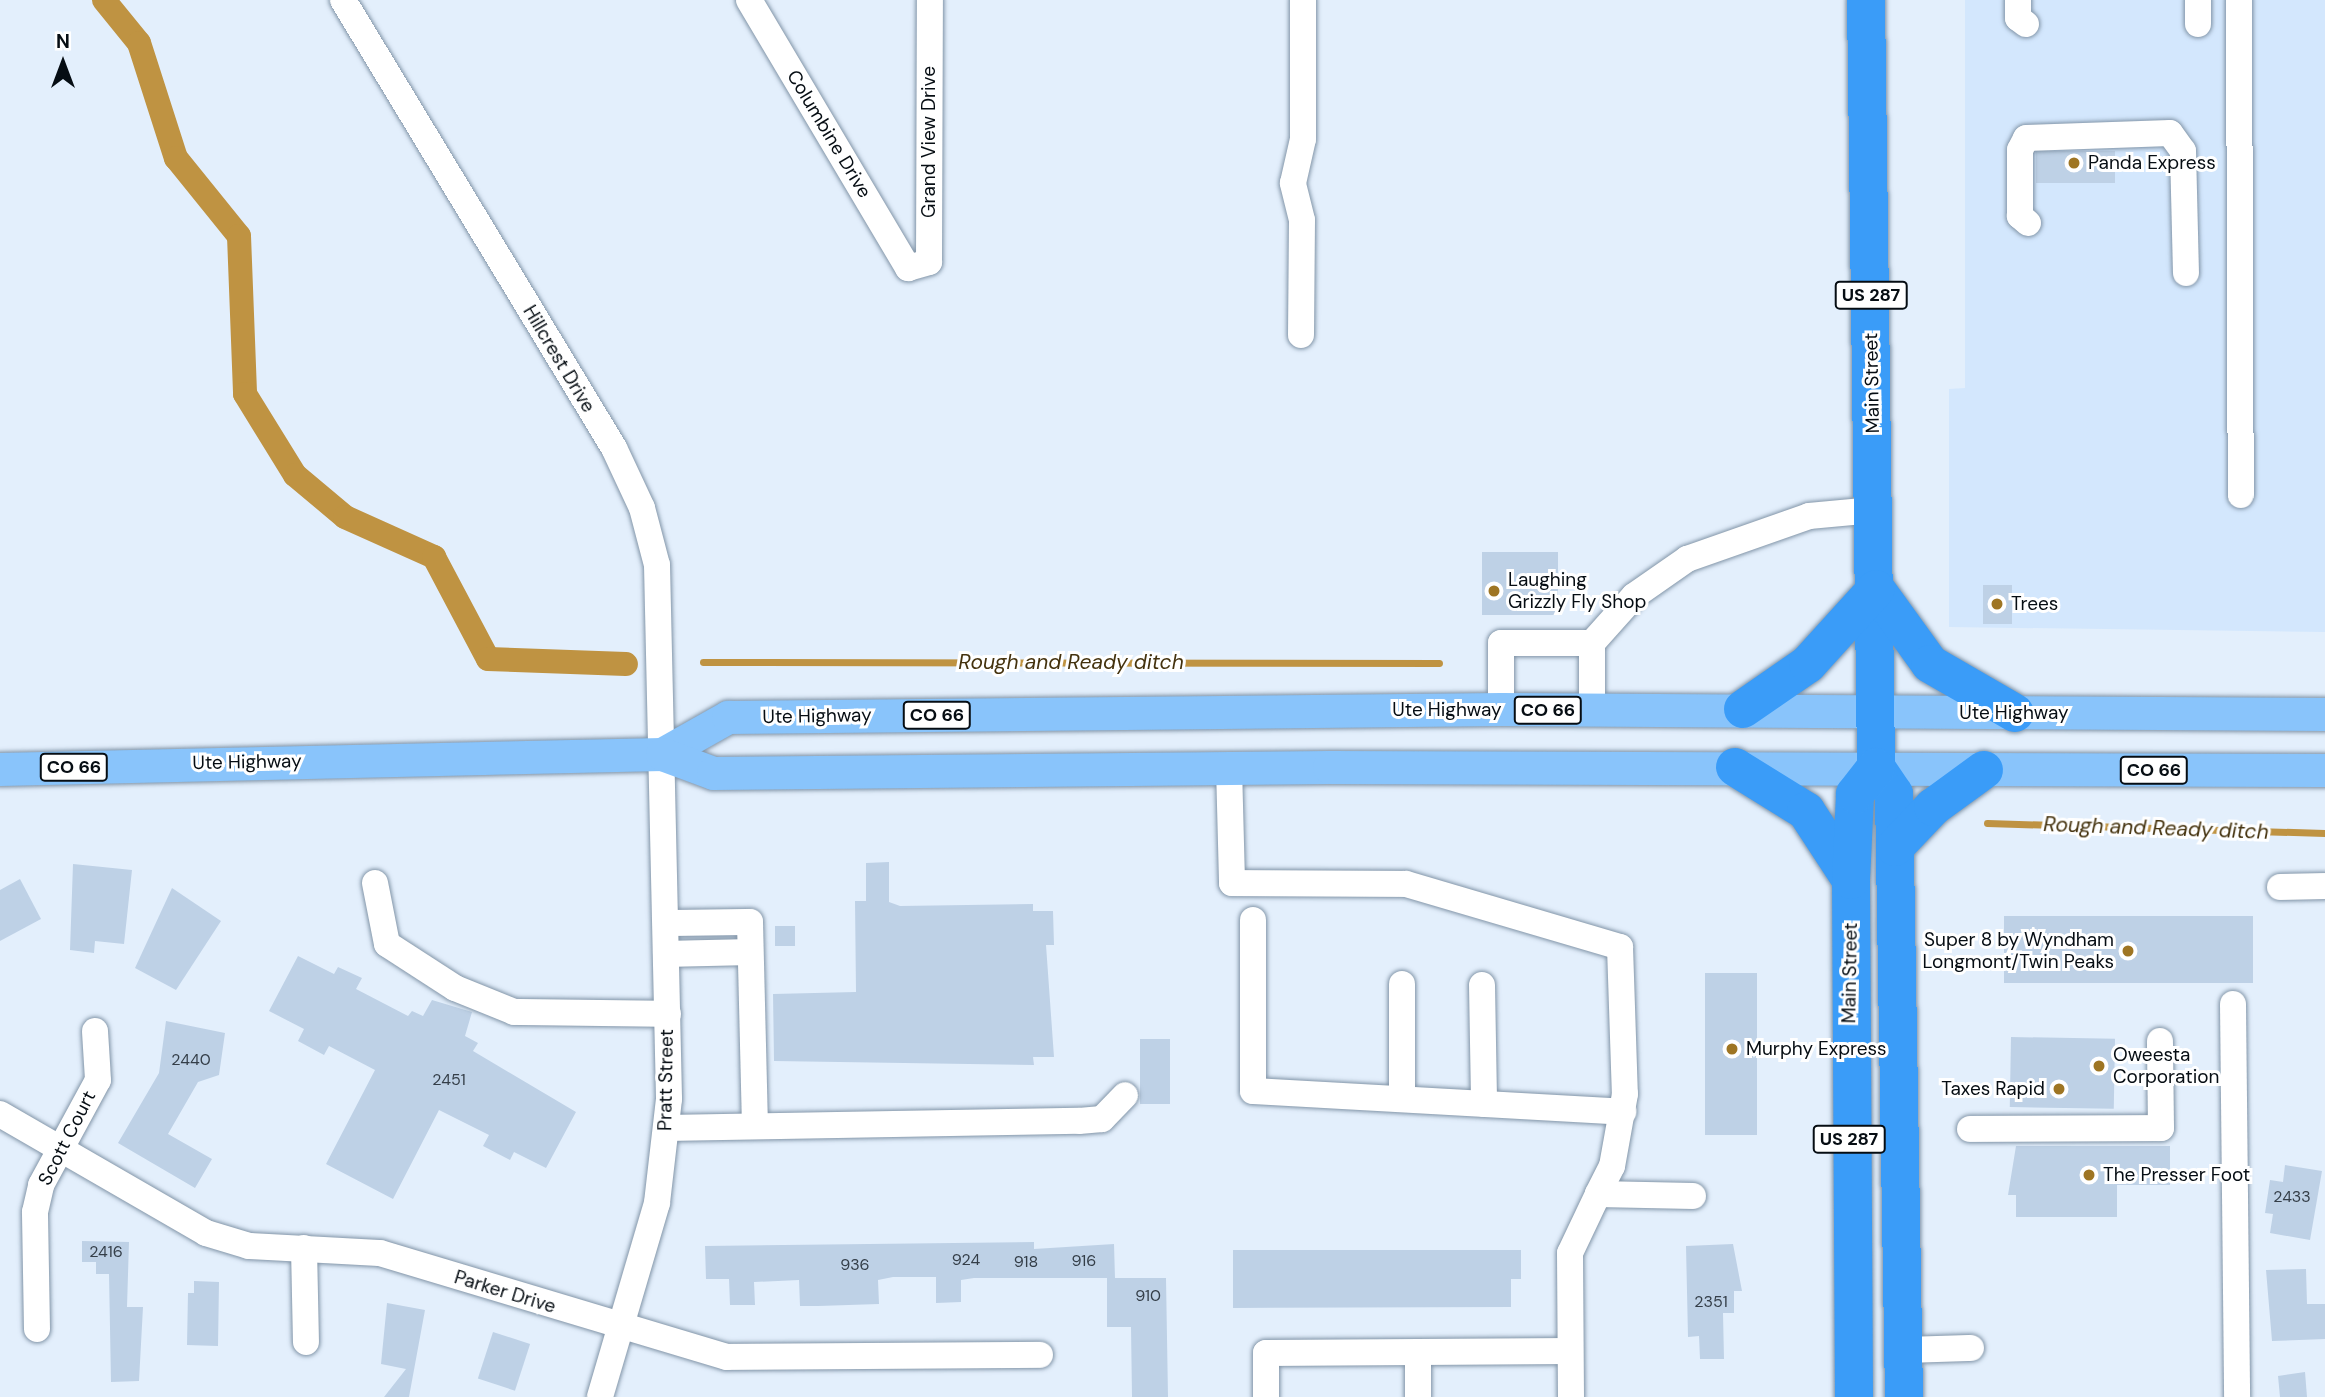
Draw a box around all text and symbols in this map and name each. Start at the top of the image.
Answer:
north arrow [28,28,98,98]
text: N [56,29,70,54]
street label: Columbine Drive [782,66,876,202]
street label: Grand View Drive [918,66,940,218]
place label: Panda Express [2088,152,2216,174]
marker: Panda Express [2066,155,2082,171]
road number: US 287 [1834,281,1908,310]
street label: Hillcrest Drive [518,301,600,417]
street label: Main Street [1860,332,1884,434]
place label: Laughing Grizzly Fly Shop [1508,569,1646,613]
marker: Laughing Grizzly Fly Shop [1486,583,1502,599]
place label: Trees [2011,593,2058,615]
marker: Trees [1989,596,2005,612]
water label: Rough and Ready ditch [958,649,1184,675]
road number: CO 66 [1513,696,1583,724]
street label: Ute Highway [1392,699,1502,721]
road number: CO 66 [902,700,972,730]
street label: Ute Highway [1959,702,2069,724]
street label: Ute Highway [762,704,872,728]
street label: Ute Highway [192,750,302,774]
road number: CO 66 [39,752,109,782]
road number: CO 66 [2119,756,2189,784]
water label: Rough and Ready ditch [2043,811,2269,845]
street label: Main Street [1838,922,1862,1024]
place label: Super 8 by Wyndham Longmont/Twin Peaks [1922,929,2114,973]
marker: Super 8 by Wyndham Longmont/Twin Peaks [2120,943,2136,959]
street label: Pratt Street [654,1029,678,1131]
place label: Murphy Express [1746,1038,1887,1060]
marker: Murphy Express [1724,1041,1740,1057]
place label: Oweesta Corporation [2113,1044,2219,1088]
house number: 2440 [171,1050,211,1070]
marker: Oweesta Corporation [2091,1058,2107,1074]
house number: 2451 [432,1070,466,1090]
place label: Taxes Rapid [1941,1078,2045,1100]
marker: Taxes Rapid [2051,1081,2067,1097]
street label: Scott Court [33,1087,101,1189]
road number: US 287 [1812,1124,1886,1154]
place label: The Presser Foot [2103,1164,2250,1186]
marker: The Presser Foot [2081,1167,2097,1183]
house number: 2433 [2273,1187,2311,1207]
house number: 2416 [89,1242,123,1262]
house number: 924 [952,1250,980,1270]
house number: 916 [1072,1251,1096,1271]
house number: 918 [1014,1252,1038,1272]
house number: 936 [840,1255,870,1275]
street label: Parker Drive [452,1266,558,1318]
house number: 910 [1135,1286,1161,1306]
house number: 2351 [1694,1292,1728,1312]

